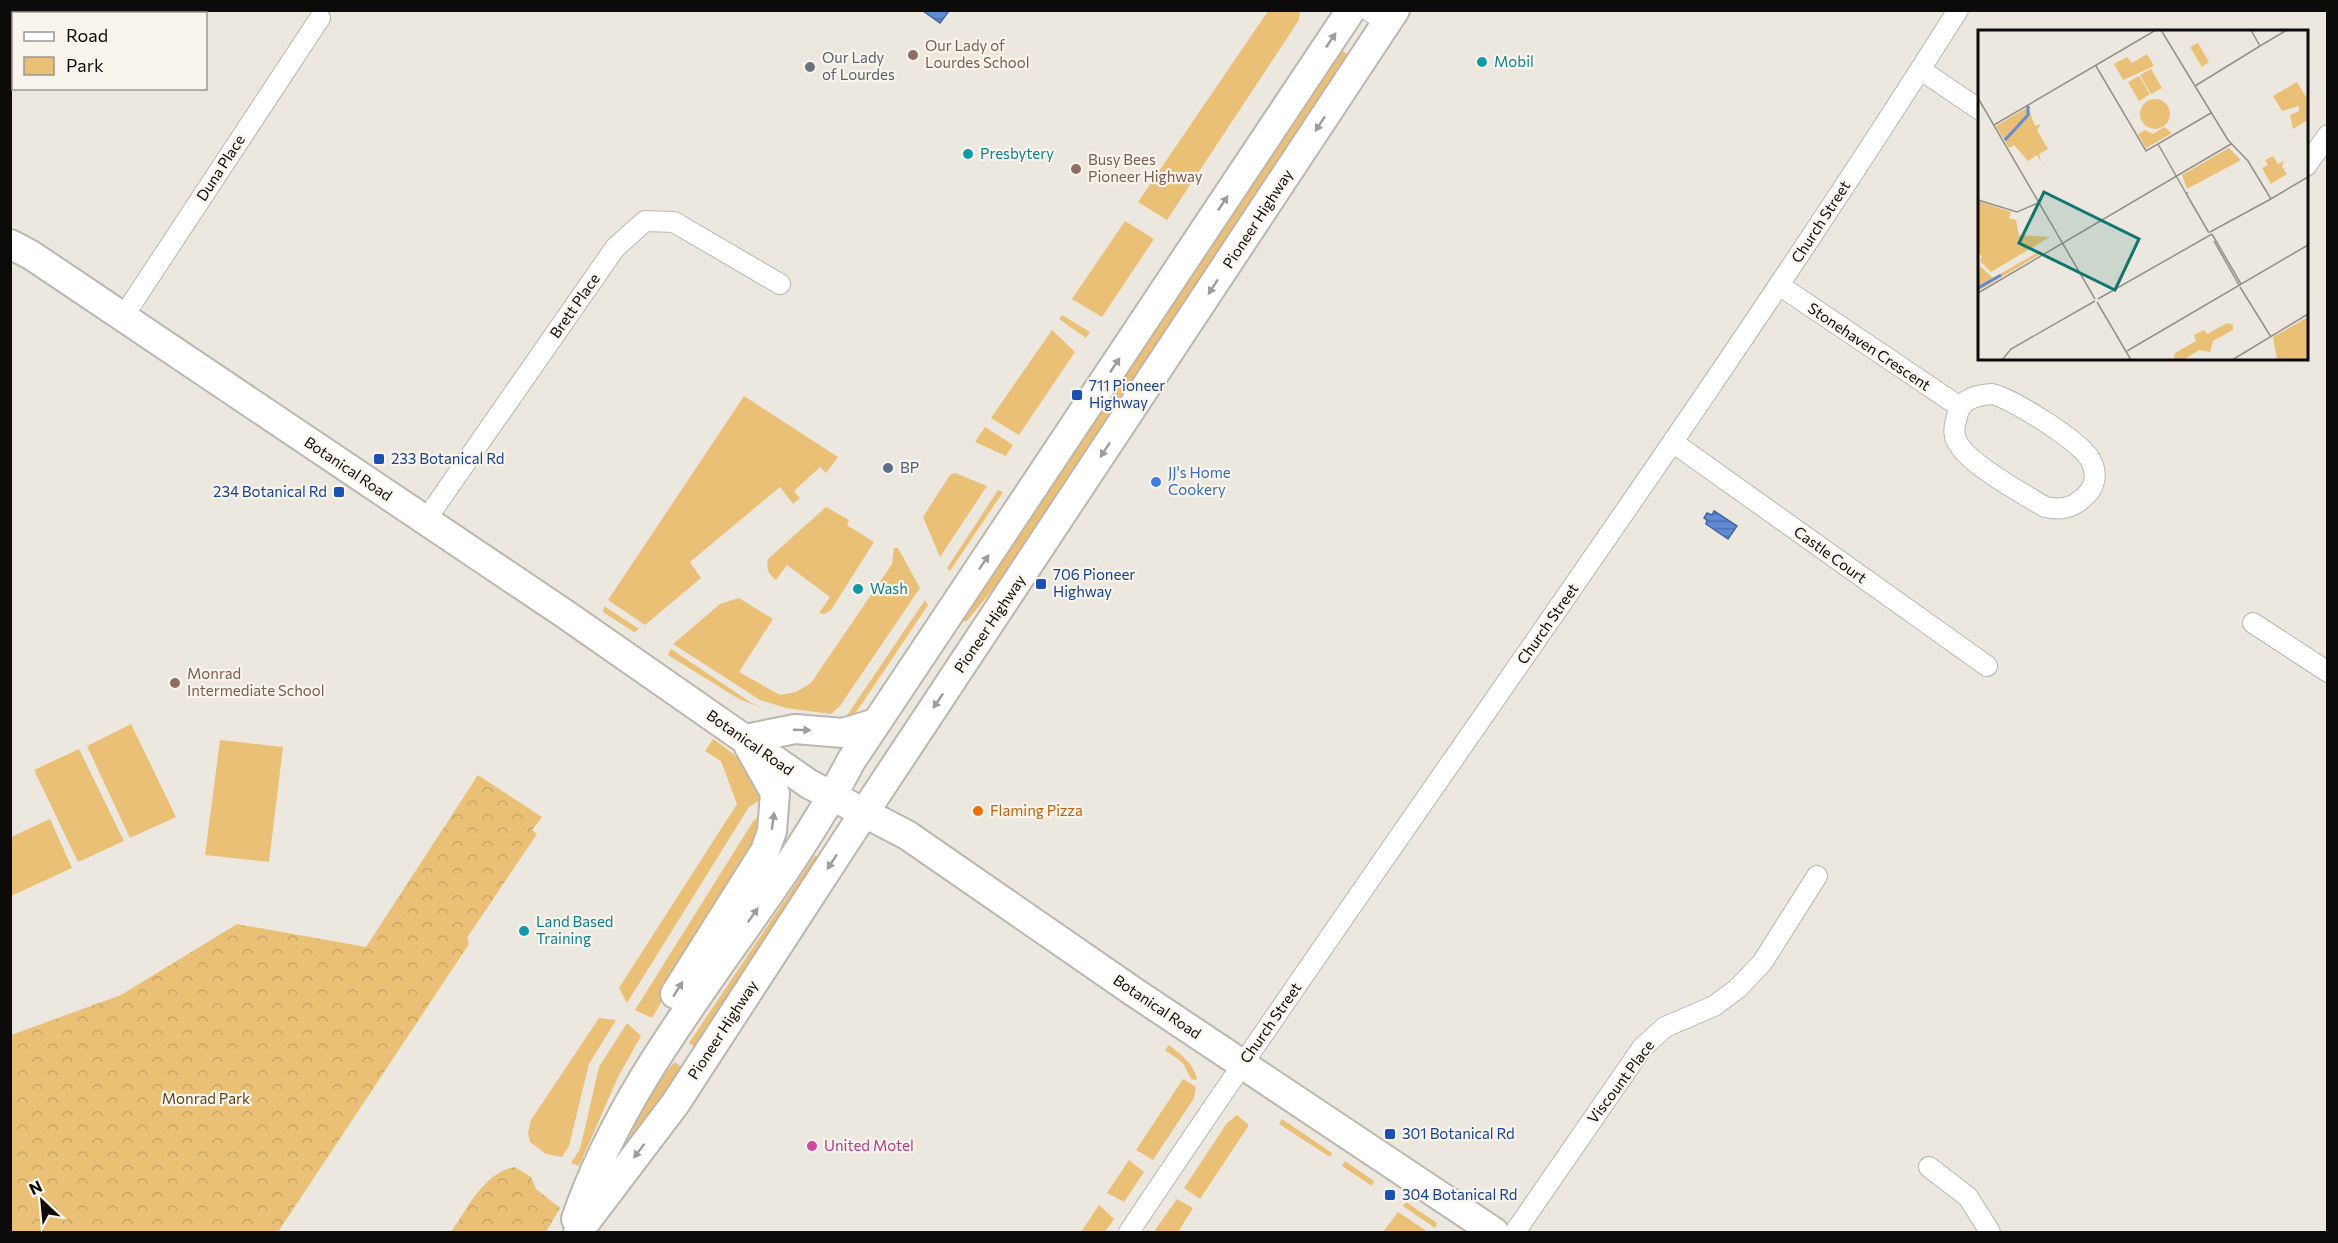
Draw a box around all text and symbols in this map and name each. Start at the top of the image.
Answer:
legend [12,12,207,90]
text: Road [66,24,108,46]
inset map [1978,30,2308,360]
one-way arrow [1325,33,1337,49]
place label: Our Lady of Lourdes School [925,36,1029,71]
place label: Our Lady of Lourdes [822,48,895,83]
marker: Our Lady of Lourdes School [906,48,920,62]
place label: Mobil [1494,52,1534,70]
text: Park [66,54,104,76]
marker: Mobil [1475,55,1489,69]
marker: Our Lady of Lourdes [803,60,817,74]
one-way arrow [1314,116,1326,132]
street label: Duna Place [192,131,248,204]
place label: Presbytery [980,144,1054,162]
marker: Presbytery [961,147,975,161]
place label: Busy Bees Pioneer Highway [1088,150,1203,185]
marker: Busy Bees Pioneer Highway [1069,162,1083,176]
street label: Pioneer Highway [1218,165,1296,271]
street label: Church Street [1787,177,1853,266]
one-way arrow [1217,195,1229,211]
street label: Brett Place [545,270,603,341]
one-way arrow [1207,279,1218,296]
street label: Stonehaven Crescent [1805,298,1934,394]
one-way arrow [1109,357,1120,373]
place label: 711 Pioneer Highway [1089,376,1165,411]
marker: 711 Pioneer Highway [1070,388,1084,402]
street label: Botanical Road [301,432,396,504]
one-way arrow [1100,442,1111,458]
place label: 233 Botanical Rd [391,449,504,467]
marker: 233 Botanical Rd [372,452,386,466]
place label: BP [900,458,919,476]
marker: BP [881,461,895,475]
place label: JJ's Home Cookery [1168,463,1231,498]
marker: JJ's Home Cookery [1149,475,1163,489]
place label: 234 Botanical Rd [213,482,327,500]
marker: 234 Botanical Rd [332,485,346,499]
street label: Castle Court [1791,522,1870,587]
one-way arrow [978,554,989,571]
place label: 706 Pioneer Highway [1053,565,1135,600]
street label: Pioneer Highway [950,571,1029,676]
marker: 706 Pioneer Highway [1034,577,1048,591]
place label: Wash [870,579,908,597]
street label: Church Street [1513,580,1582,667]
marker: Wash [851,582,865,596]
place label: Monrad Intermediate School [187,664,324,699]
marker: Monrad Intermediate School [168,676,182,690]
one-way arrow [932,692,944,708]
street label: Botanical Road [704,706,797,779]
one-way arrow [793,726,812,735]
place label: Flaming Pizza [990,801,1083,819]
marker: Flaming Pizza [971,804,985,818]
one-way arrow [769,811,778,830]
one-way arrow [827,854,838,870]
one-way arrow [747,907,759,923]
place label: Land Based Training [536,912,614,947]
marker: Land Based Training [517,924,531,938]
street label: Botanical Road [1110,970,1205,1042]
street label: Pioneer Highway [683,976,761,1082]
street label: Church Street [1236,979,1305,1066]
one-way arrow [672,982,684,998]
street label: Viscount Place [1583,1036,1657,1127]
park label: Monrad Park [162,1089,250,1107]
place label: 301 Botanical Rd [1402,1124,1515,1142]
marker: 301 Botanical Rd [1383,1127,1397,1141]
place label: United Motel [824,1136,914,1154]
marker: United Motel [805,1139,819,1153]
one-way arrow [634,1143,646,1158]
north arrow [12,1171,72,1231]
text: N [26,1176,45,1198]
place label: 304 Botanical Rd [1402,1185,1517,1203]
marker: 304 Botanical Rd [1383,1188,1397,1202]

